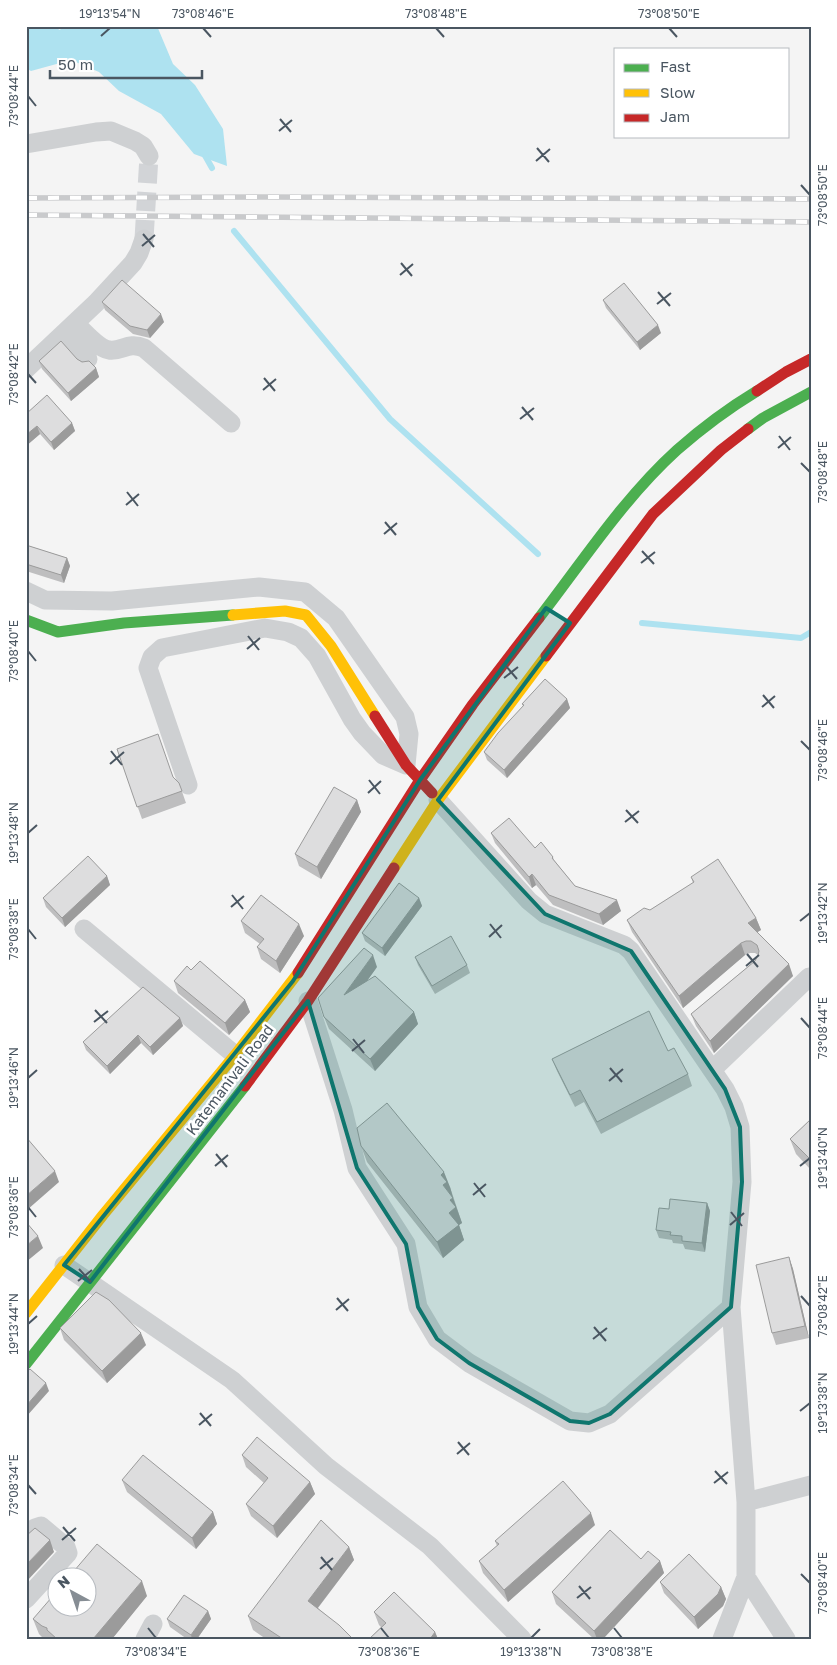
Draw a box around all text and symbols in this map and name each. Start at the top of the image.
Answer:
text: 19°13'54"N [79,6,141,21]
text: 73°08'46"E [172,6,234,21]
text: 73°08'48"E [405,6,467,21]
text: 73°08'50"E [638,6,700,21]
scale bar [50,48,202,80]
legend [614,48,790,138]
text: 50 m [58,55,93,73]
text: Fast [660,57,691,75]
text: 73°08'44"E [6,65,21,127]
text: Slow [660,83,695,101]
text: Jam [660,107,690,125]
text: 73°08'50"E [815,164,830,226]
text: 73°08'42"E [6,343,21,405]
text: 73°08'48"E [815,441,830,503]
text: 73°08'40"E [6,620,21,682]
text: 73°08'46"E [815,719,830,781]
text: 19°13'48"N [6,802,21,864]
text: 19°13'42"N [815,882,830,944]
text: 73°08'38"E [6,898,21,960]
text: 73°08'44"E [815,997,830,1059]
street label: Katemanivali Road [182,1020,277,1138]
text: 19°13'46"N [6,1047,21,1109]
text: 19°13'40"N [815,1127,830,1189]
text: 73°08'36"E [6,1176,21,1238]
text: 73°08'42"E [815,1275,830,1337]
text: 19°13'44"N [6,1293,21,1355]
text: 19°13'38"N [815,1372,830,1434]
text: 73°08'34"E [6,1454,21,1516]
text: 73°08'40"E [815,1552,830,1614]
north arrow [48,1568,98,1618]
text: N [54,1572,73,1592]
text: 73°08'34"E [125,1644,187,1659]
text: 73°08'36"E [358,1644,420,1659]
text: 19°13'38"N [500,1644,562,1659]
text: 73°08'38"E [591,1644,653,1659]

